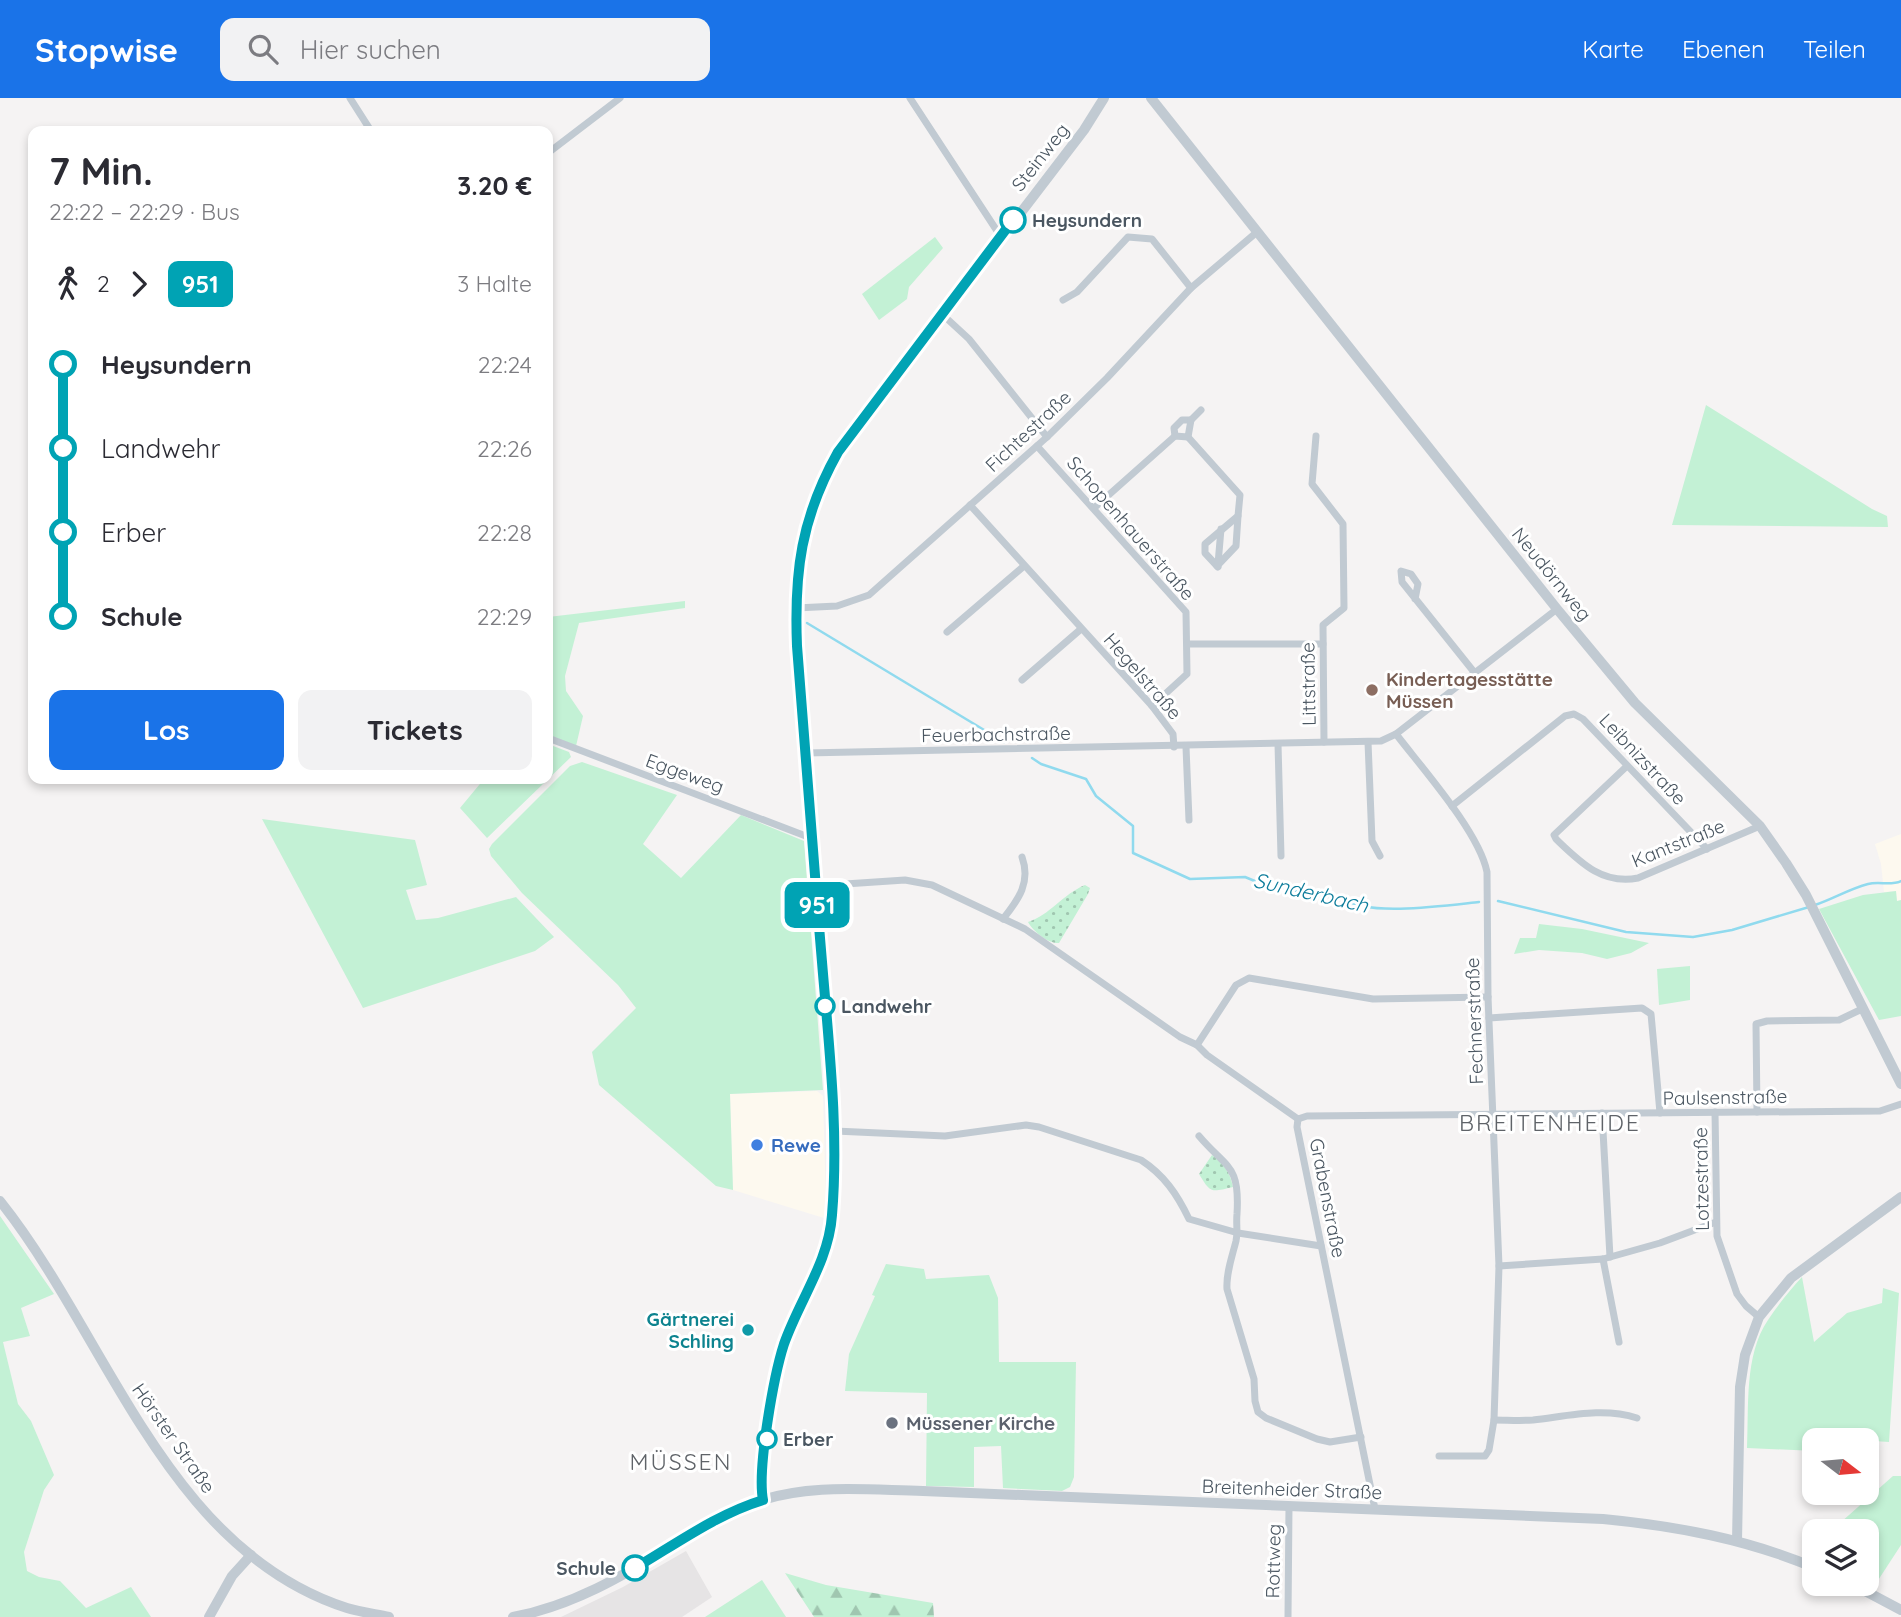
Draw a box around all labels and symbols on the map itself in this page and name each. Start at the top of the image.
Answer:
street label: Steinweg [1006,118,1074,196]
marker: Heysundern [1000,207,1026,233]
place label: Heysundern [1032,208,1142,232]
street label: Fichtestraße [980,385,1076,477]
street label: Schopenhauerstraße [1062,451,1200,605]
street label: Neudörnweg [1507,522,1597,626]
street label: Hegelstraße [1099,628,1187,724]
street label: Littstraße [1295,642,1321,726]
place label: Kindertagesstätte Müssen [1386,667,1553,713]
marker: Kindertagesstätte Müssen [1364,682,1380,698]
street label: Leibnizstraße [1594,708,1692,810]
street label: Feuerbachstraße [921,721,1071,747]
street label: Eggeweg [643,748,727,798]
street label: Kantstraße [1628,813,1728,873]
water label: Sunderbach [1251,866,1372,918]
line badge: 951 [777,882,857,928]
street label: Fechnerstraße [1460,957,1488,1085]
place label: Landwehr [841,994,932,1018]
marker: Landwehr [815,996,835,1016]
street label: Paulsenstraße [1663,1084,1787,1110]
district label: BREITENHEIDE [1459,1108,1641,1137]
street label: Lotzestraße [1688,1127,1714,1231]
place label: Rewe [771,1133,821,1157]
street label: Grabenstraße [1305,1136,1351,1260]
marker: Rewe [749,1137,765,1153]
place label: Gärtnerei Schling [647,1307,734,1353]
marker: Gärtnerei Schling [740,1322,756,1338]
street label: Hörster Straße [127,1378,221,1498]
place label: Müssener Kirche [906,1411,1055,1435]
marker: Müssener Kirche [884,1415,900,1431]
place label: Erber [783,1427,834,1451]
north arrow [1802,1428,1880,1505]
marker: Erber [757,1429,777,1449]
district label: MÜSSEN [630,1447,732,1476]
street label: Breitenheider Straße [1201,1474,1383,1504]
street label: Rottweg [1260,1524,1286,1598]
marker: Schule [622,1555,648,1581]
place label: Schule [556,1556,616,1580]

